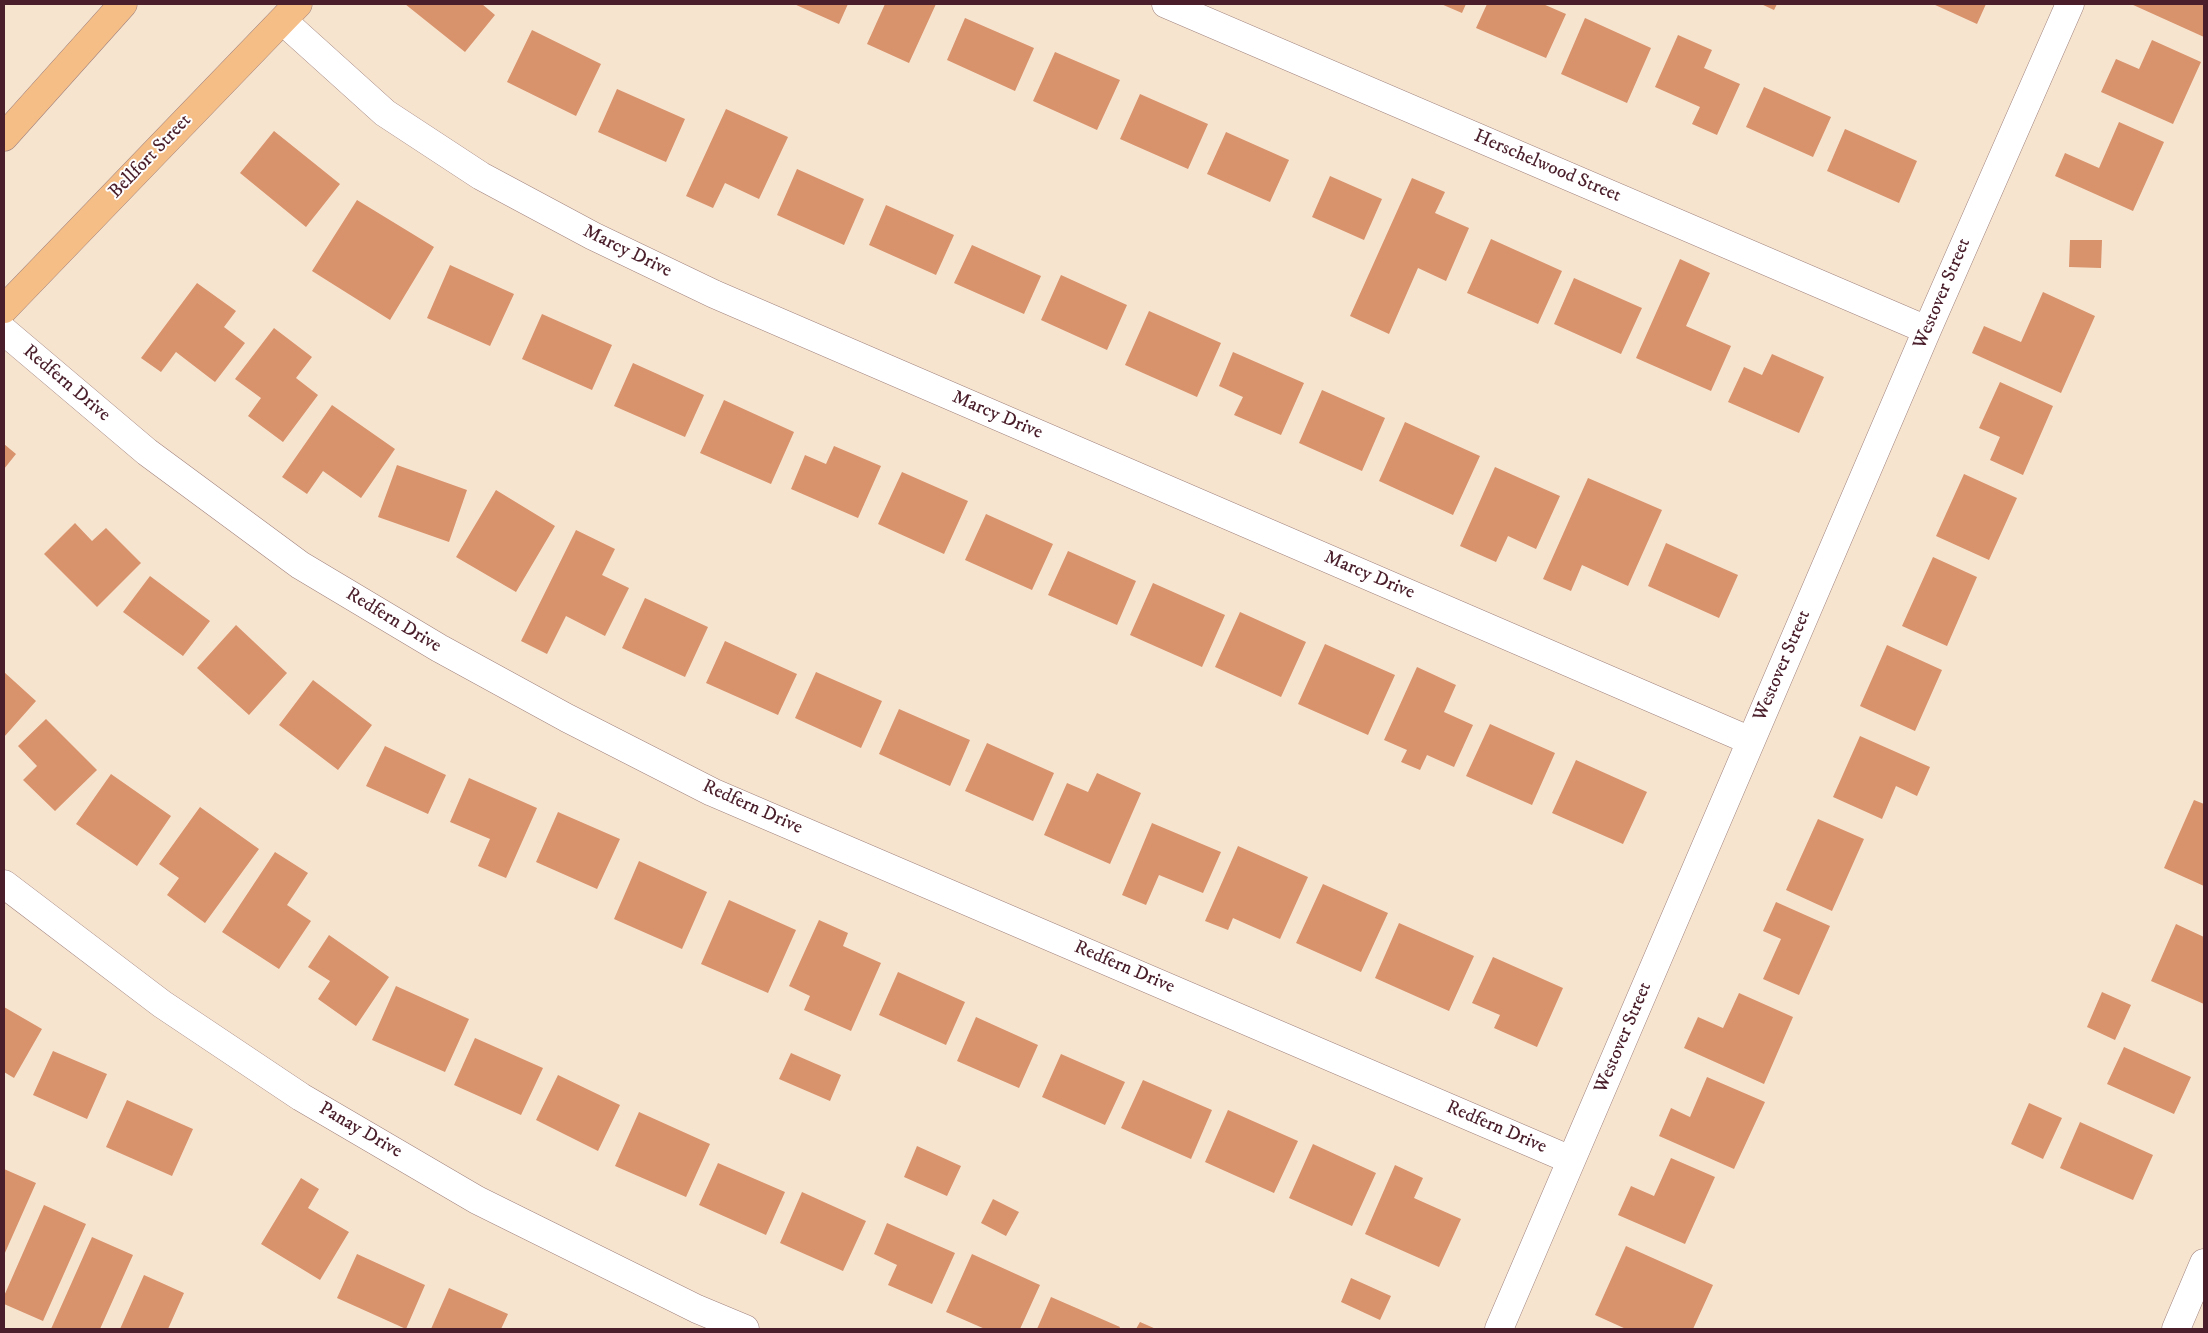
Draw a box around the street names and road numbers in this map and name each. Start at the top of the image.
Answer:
street label: Bellfort Street [105,110,197,204]
street label: Herschelwood Street [1470,126,1624,208]
street label: Marcy Drive [579,221,675,283]
street label: Westover Street [1909,235,1977,353]
street label: Redfern Drive [18,341,114,427]
street label: Marcy Drive [948,387,1046,445]
street label: Marcy Drive [1320,547,1418,605]
street label: Redfern Drive [341,584,445,658]
street label: Westover Street [1749,607,1817,725]
street label: Redfern Drive [698,776,806,840]
street label: Redfern Drive [1070,937,1178,999]
street label: Westover Street [1590,979,1658,1097]
street label: Redfern Drive [1442,1097,1550,1159]
street label: Panay Drive [314,1098,406,1164]

